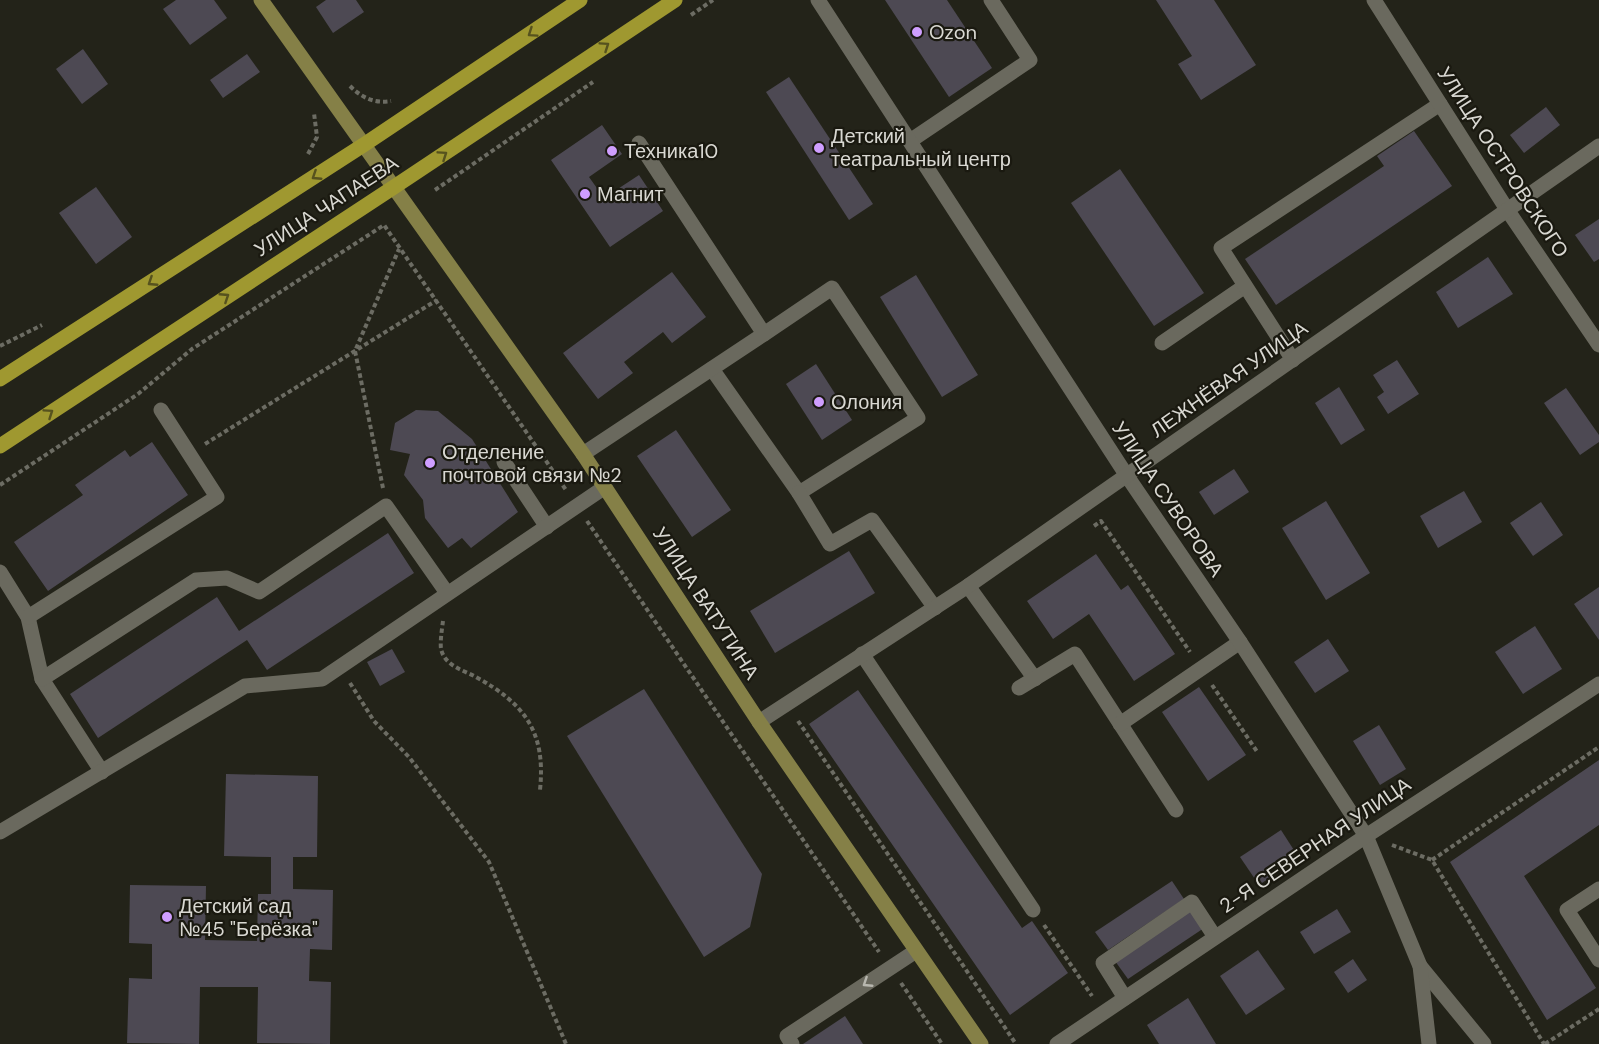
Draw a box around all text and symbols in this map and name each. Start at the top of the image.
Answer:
place label: Ozon [929,19,977,45]
one-way arrow [527,25,538,36]
marker: Ozon [910,25,924,39]
one-way arrow [599,42,609,54]
street label: УЛИЦА ОСТРОВСКОГО [1432,62,1574,262]
place label: Детский театральный центр [831,123,1011,172]
place label: Техника10 [624,138,718,164]
marker: Детский театральный центр [812,141,826,155]
marker: Техника10 [605,144,619,158]
street label: УЛИЦА ЧАПАЕВА [249,149,403,262]
one-way arrow [436,151,447,162]
one-way arrow [311,169,322,180]
place label: Магнит [597,181,664,207]
marker: Магнит [578,187,592,201]
one-way arrow [148,274,158,286]
one-way arrow [219,293,229,305]
street label: ЛЕЖНЁВАЯ УЛИЦА [1145,315,1313,443]
place label: Олония [831,389,902,415]
marker: Олония [812,395,826,409]
one-way arrow [42,410,53,421]
street label: УЛИЦА СУВОРОВА [1106,416,1230,582]
place label: Отделение почтовой связи №2 [442,439,622,488]
marker: Отделение почтовой связи №2 [423,456,437,470]
street label: УЛИЦА ВАТУТИНА [647,522,765,685]
street label: 2-Я СЕВЕРНАЯ УЛИЦА [1214,771,1416,919]
place label: Детский сад №45 "Берёзка" [179,893,318,942]
marker: Детский сад №45 "Берёзка" [160,910,174,924]
one-way arrow [863,976,874,987]

